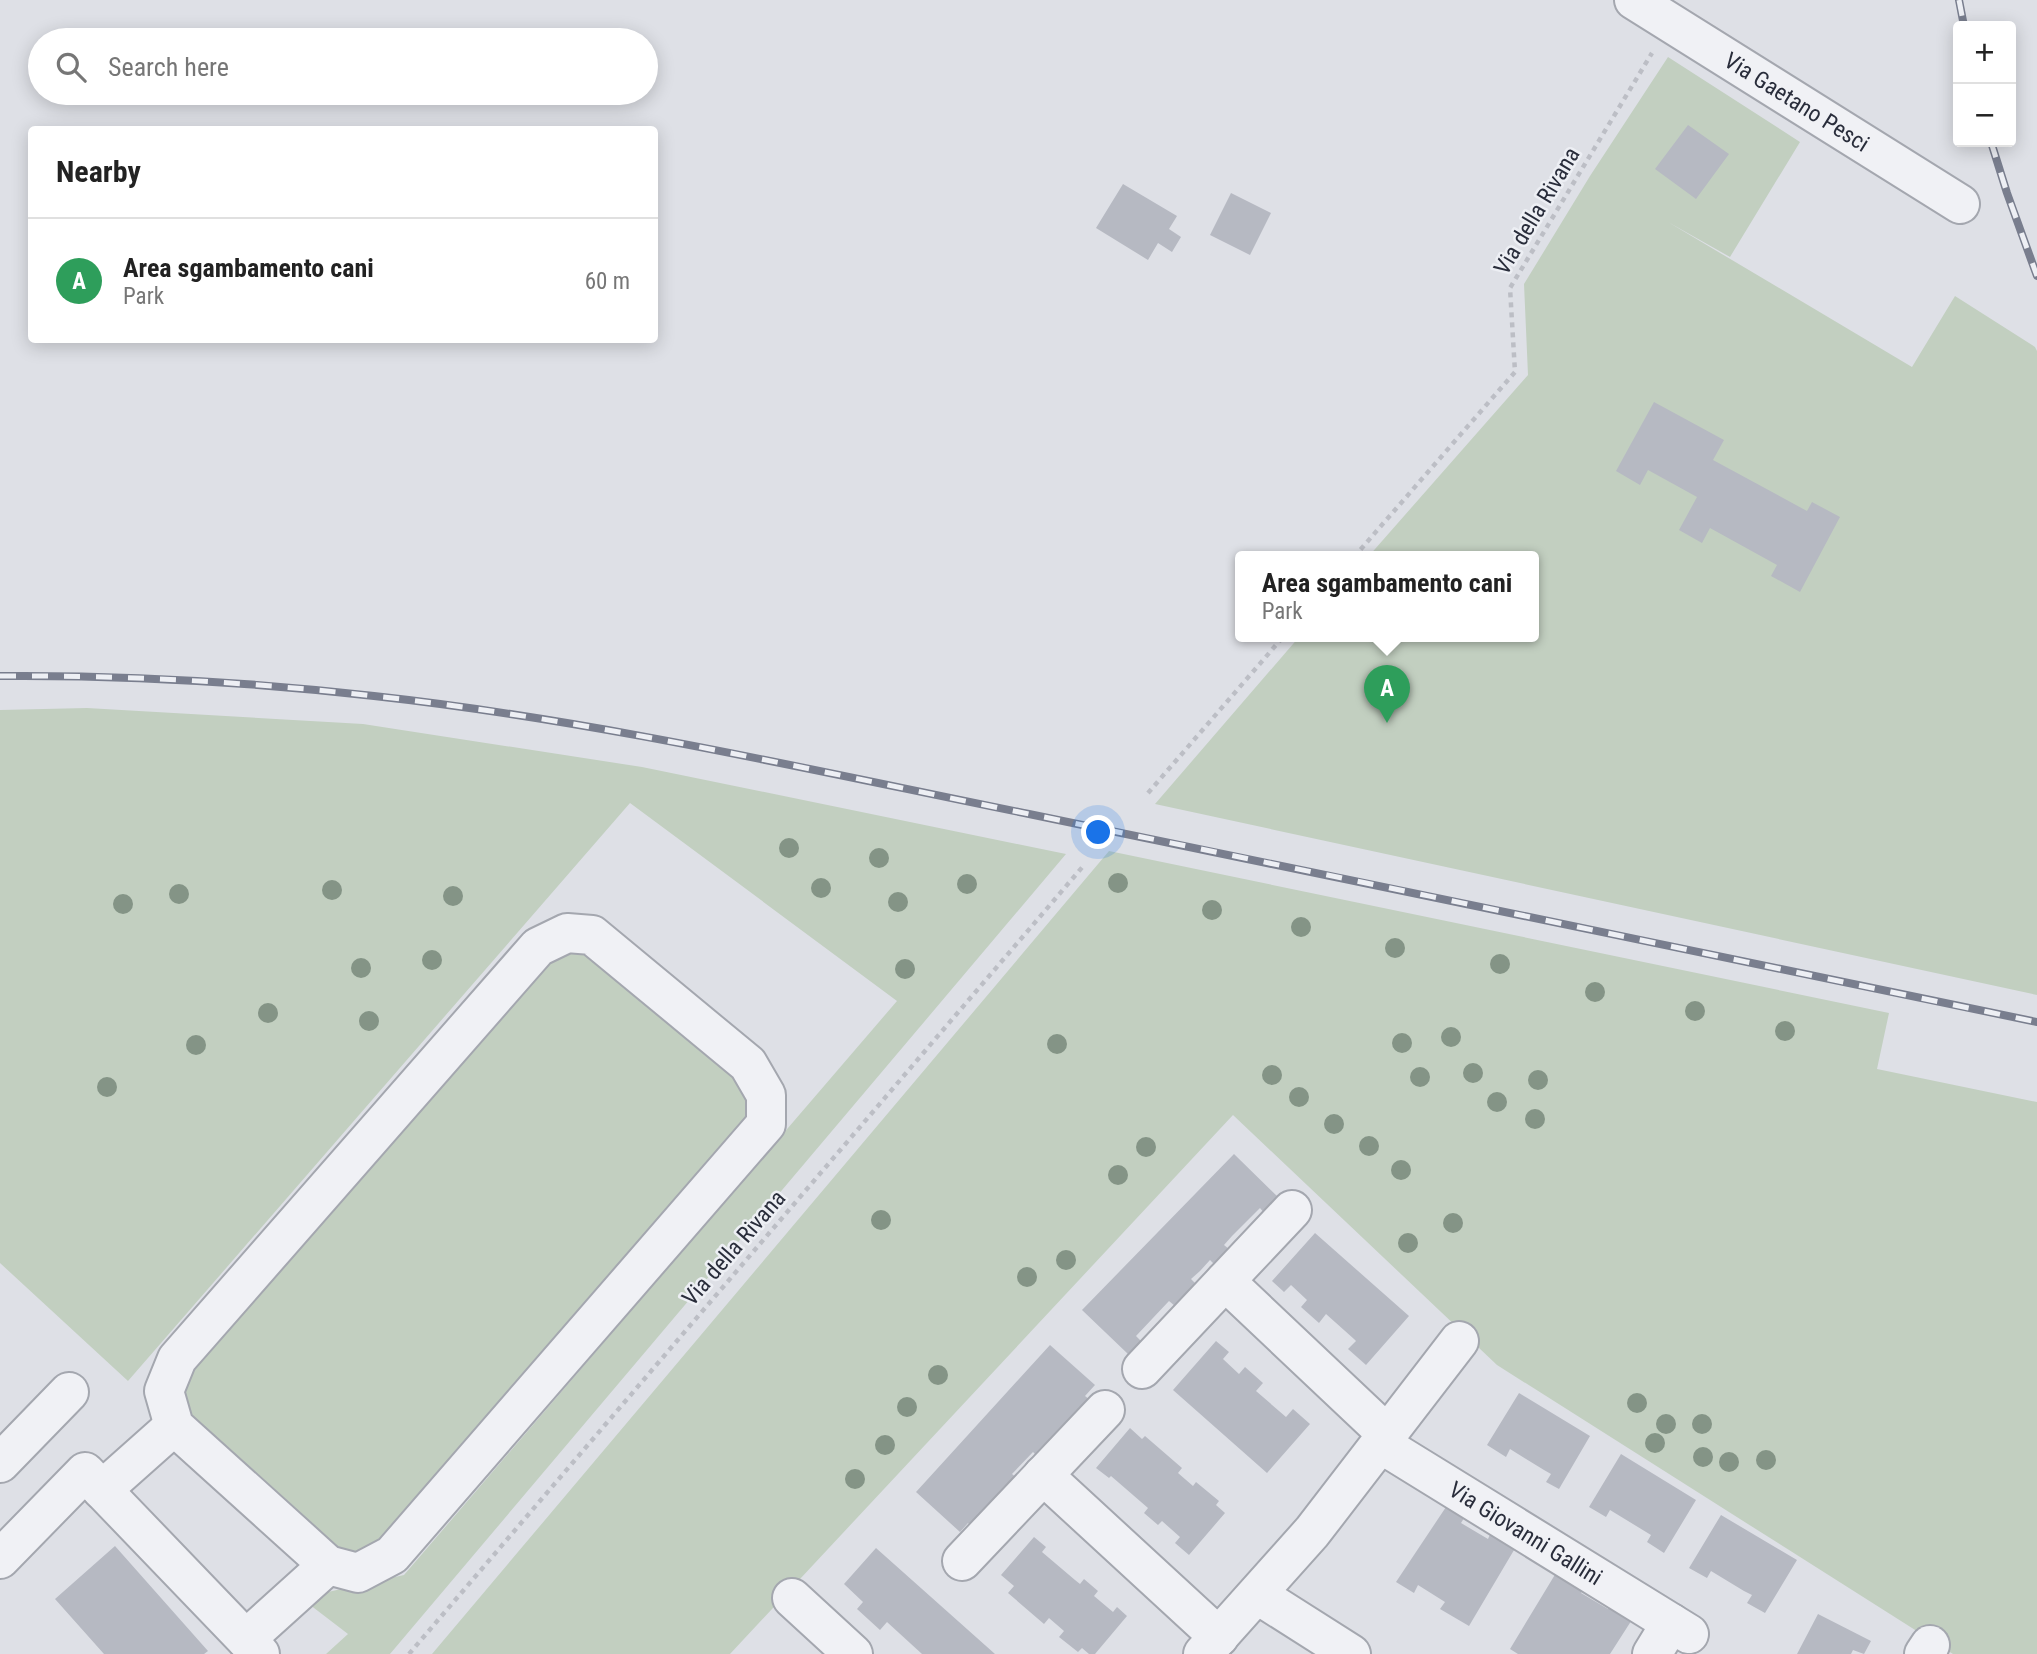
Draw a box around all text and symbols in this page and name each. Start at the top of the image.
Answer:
map controls [1953,21,2016,147]
button: + [1953,21,2016,84]
search box [28,28,658,105]
street label: Via Gaetano Pesci [1719,47,1874,157]
icon: search [52,48,90,86]
text: Search here [108,52,229,82]
button: − [1953,84,2016,147]
street label: Via della Rivana [1488,142,1586,280]
text: Nearby [56,154,141,189]
text: Area sgambamento cani [123,253,374,283]
text: A [72,268,86,295]
text: 60 m [585,268,630,295]
text: Park [123,283,164,310]
popup [1235,551,1539,642]
text: Area sgambamento cani [1262,568,1512,598]
text: Park [1262,598,1303,625]
pin: A [1364,665,1410,723]
your location [1081,815,1115,849]
street label: Via della Rivana [677,1185,791,1311]
street label: Via Giovanni Gallini [1444,1476,1607,1591]

